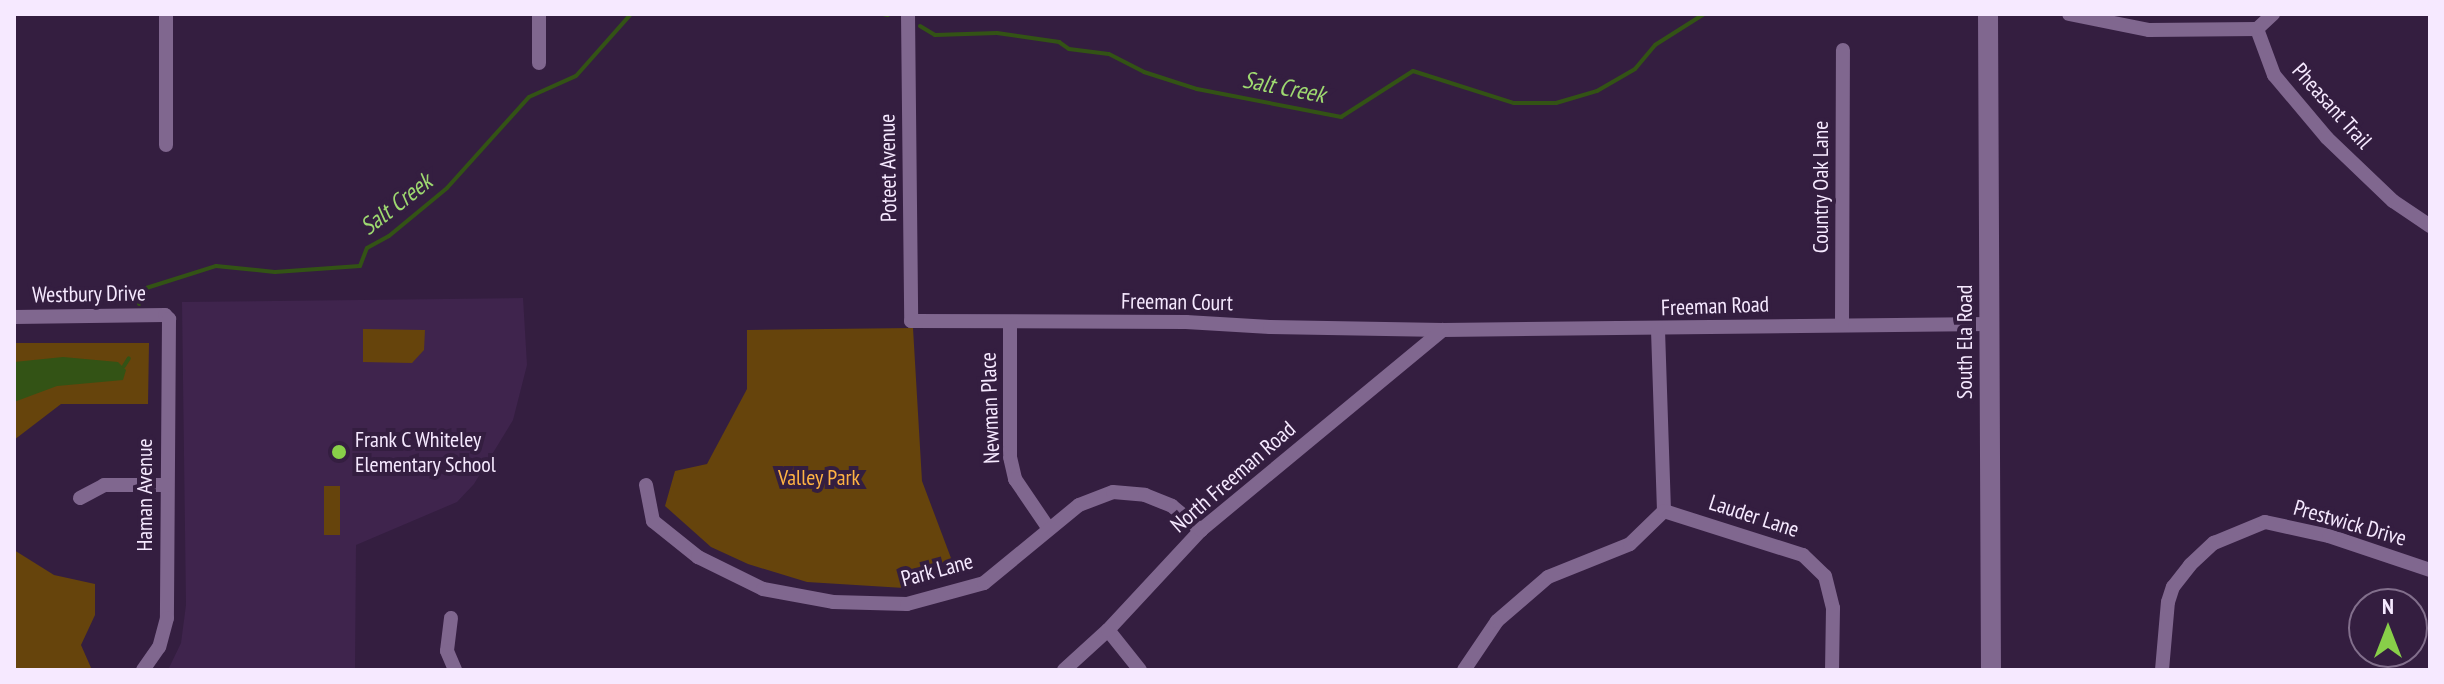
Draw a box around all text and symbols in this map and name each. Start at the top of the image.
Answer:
street label: Pheasant Trail [2286,57,2378,155]
water label: Salt Creek [1240,65,1328,109]
street label: Poteet Avenue [874,113,902,223]
street label: Country Oak Lane [1808,120,1834,254]
water label: Salt Creek [354,167,438,241]
street label: Westbury Drive [31,280,147,308]
street label: South Ela Road [1952,285,1978,399]
street label: Freeman Court [1121,288,1233,316]
street label: Freeman Road [1661,291,1769,321]
street label: Newman Place [975,352,1005,464]
street label: North Freeman Road [1165,416,1301,538]
place label: Frank C Whiteley Elementary School [355,426,497,478]
street label: Haman Avenue [132,438,158,552]
marker: Frank C Whiteley Elementary School [330,443,348,461]
park label: Valley Park [778,465,860,491]
street label: Lauder Lane [1706,489,1802,543]
street label: Prestwick Drive [2290,494,2410,552]
street label: Park Lane [898,548,976,592]
north arrow [2348,588,2428,668]
text: N [2382,592,2394,620]

